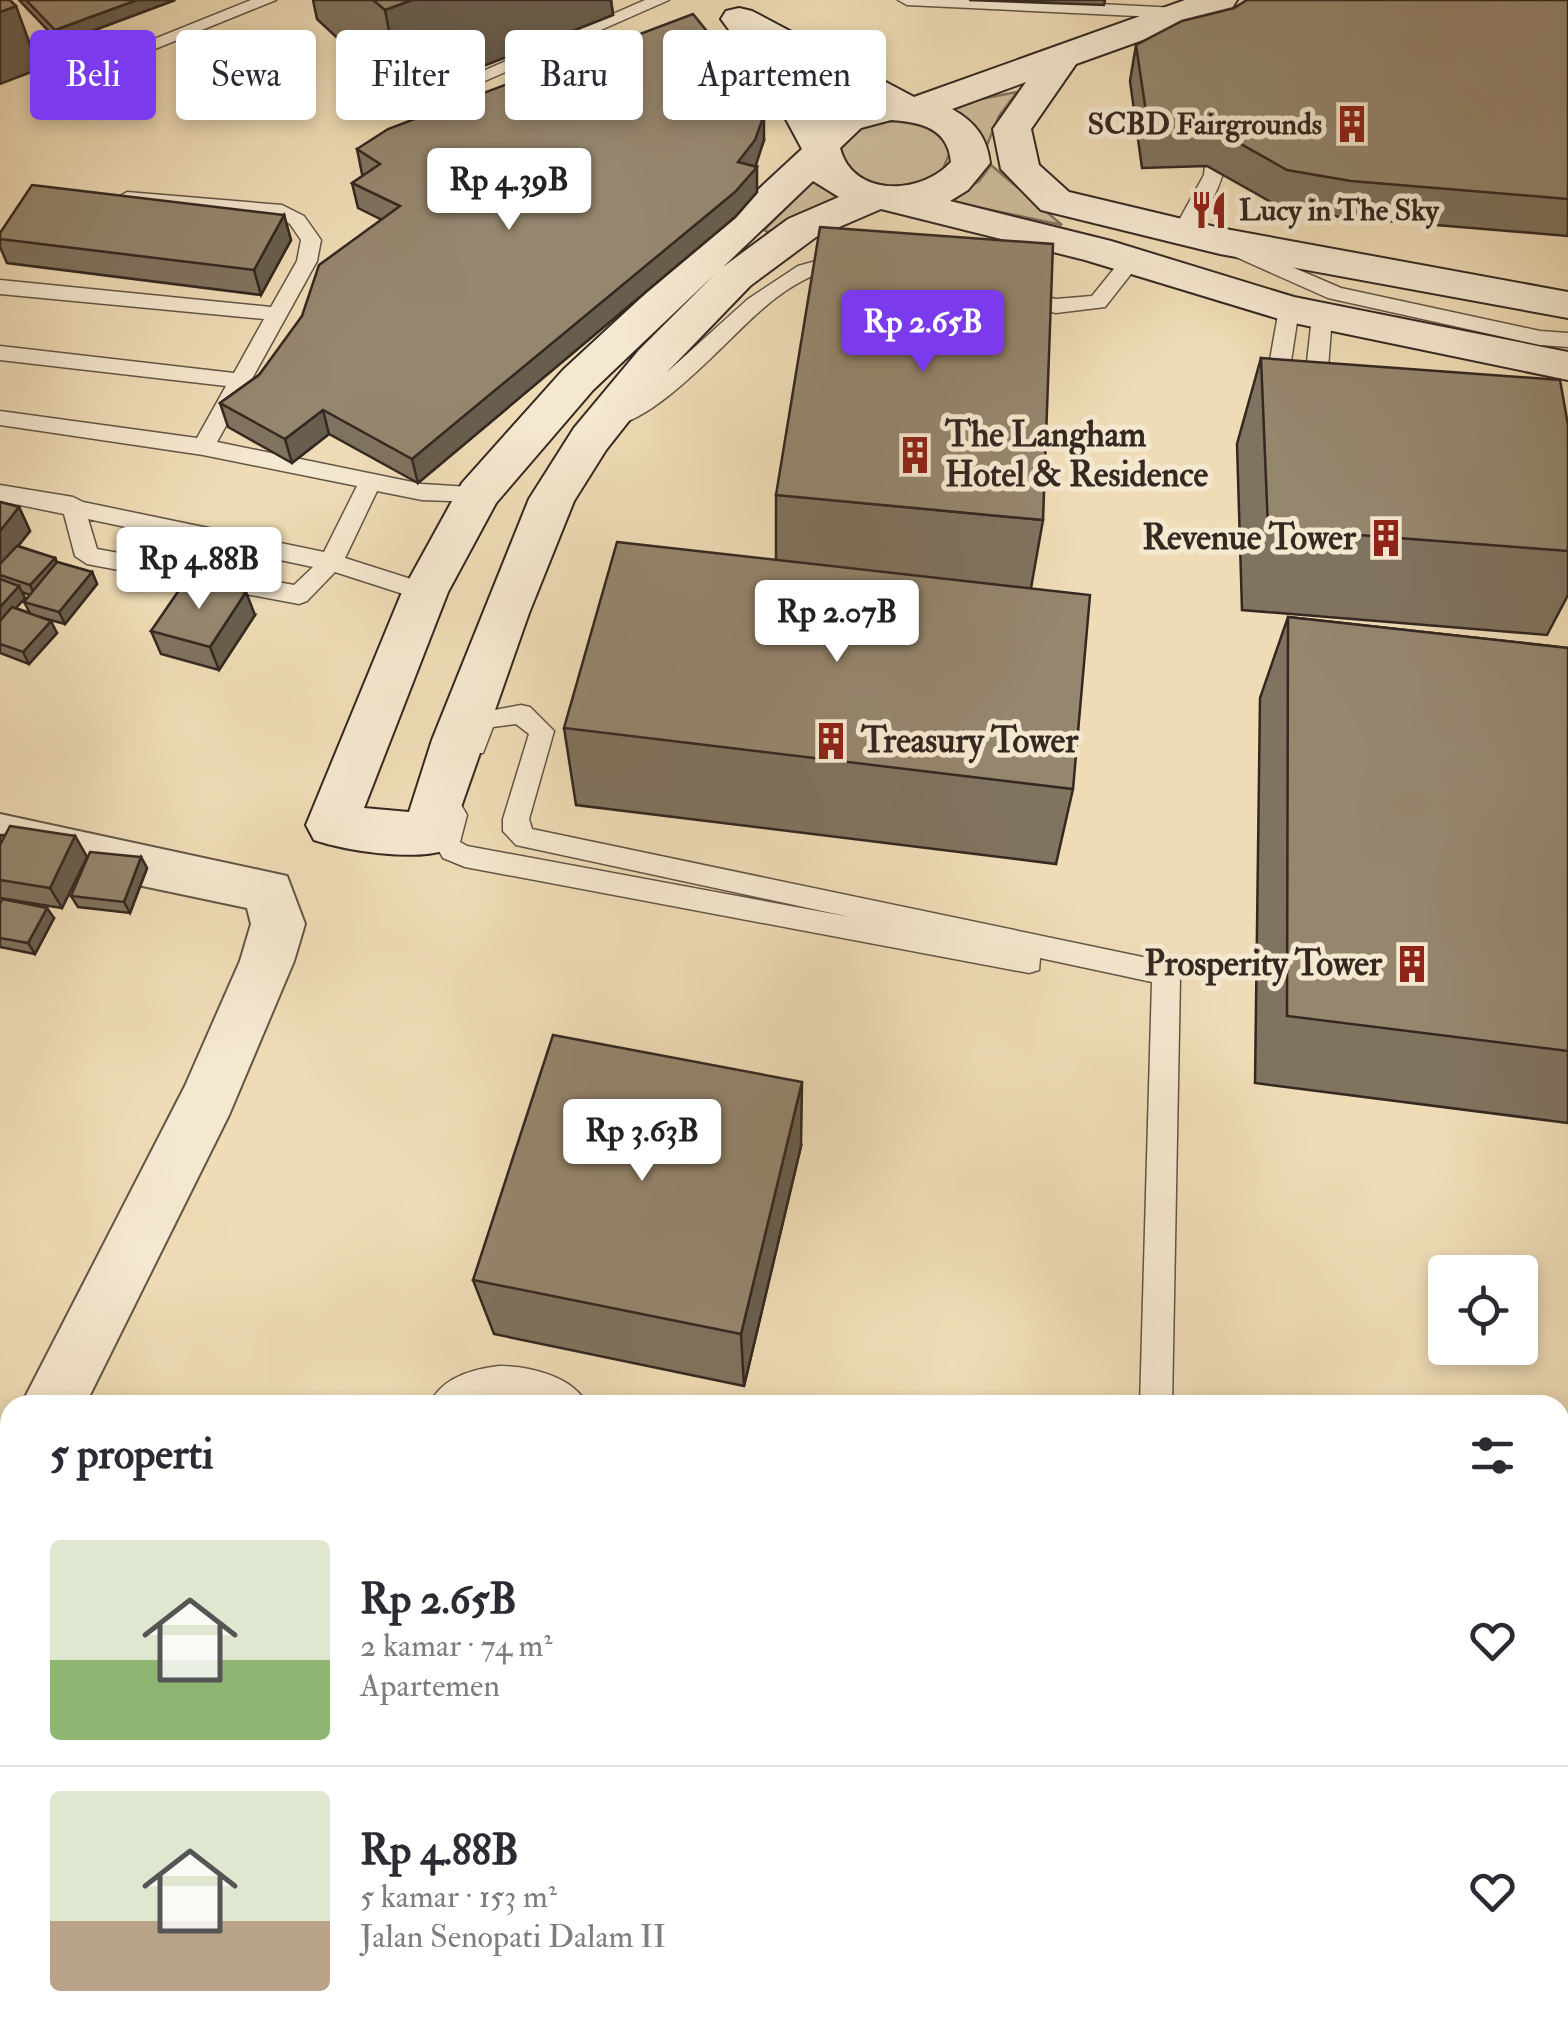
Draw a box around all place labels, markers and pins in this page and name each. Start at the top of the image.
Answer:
building icon: SCBD Fairgrounds [1331,103,1373,145]
place label: SCBD Fairgrounds [1087,106,1322,143]
pin: Rp 4.39B [406,148,612,233]
restaurant icon: Lucy in The Sky [1188,189,1230,231]
place label: Lucy in The Sky [1239,192,1441,229]
pin: Rp 2.65B [820,290,1026,375]
place label: The Langham Hotel & Residence [944,413,1209,497]
building icon: The Langham Hotel & Residence [894,434,936,476]
place label: Revenue Tower [1142,516,1357,560]
building icon: Revenue Tower [1365,517,1407,559]
pin: Rp 4.88B [96,527,302,612]
pin: Rp 2.07B [734,580,940,665]
place label: Treasury Tower [860,719,1079,764]
building icon: Treasury Tower [810,720,852,762]
place label: Prosperity Tower [1144,942,1383,987]
building icon: Prosperity Tower [1391,943,1433,985]
pin: Rp 3.63B [539,1099,745,1184]

